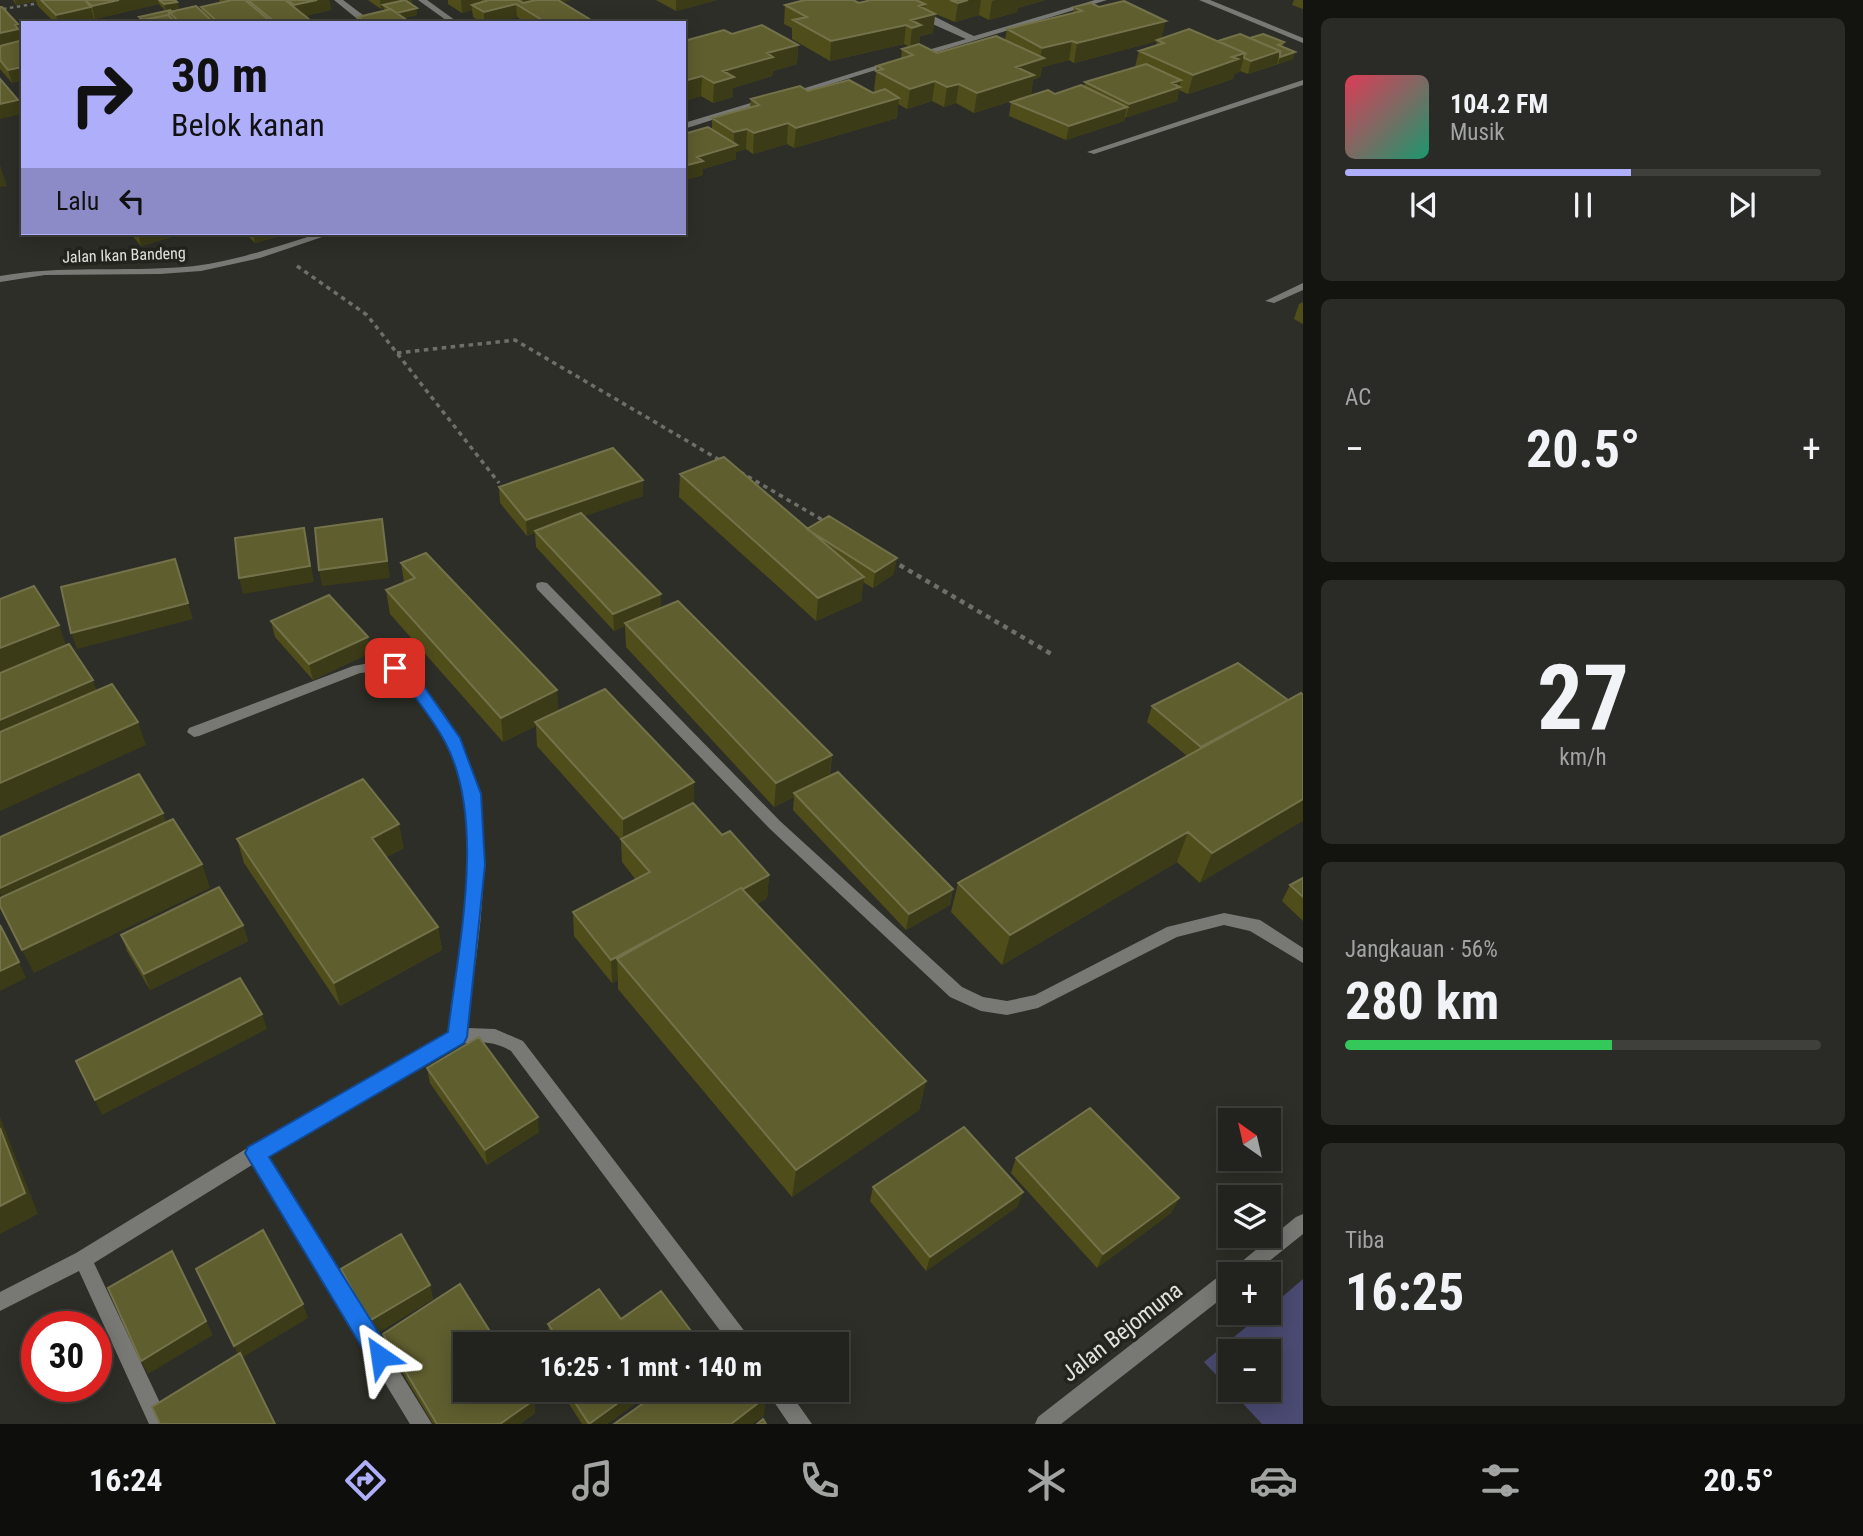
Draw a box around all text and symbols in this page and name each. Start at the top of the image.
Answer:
text: 30 m [171,47,268,104]
icon: right [56,49,147,140]
text: 104.2 FM [1450,89,1548,119]
text: Belok kanan [171,106,325,144]
text: Musik [1450,119,1505,146]
icon: left [113,182,151,220]
text: Lalu [56,186,99,216]
icon: previous [1405,186,1443,224]
icon: pause [1564,186,1602,224]
icon: next [1723,186,1761,224]
street label: Jalan Ikan Bandeng [62,243,186,267]
text: AC [1345,384,1371,411]
text: 20.5° [1526,419,1640,480]
text: − [1345,427,1364,471]
text: + [1802,427,1821,471]
pin [365,638,425,698]
text: 27 [1537,645,1629,751]
icon: arrive [376,649,414,687]
text: km/h [1559,744,1607,771]
text: Jangkauan · 56% [1345,936,1498,963]
text: 280 km [1345,971,1499,1032]
north arrow [1218,1108,1281,1171]
map controls [1218,1108,1281,1402]
button: layers [1218,1185,1281,1248]
text: Tiba [1345,1227,1385,1254]
button: + [1218,1262,1281,1325]
text: 16:25 [1345,1262,1464,1323]
street label: Jalan Bejomuna [1056,1277,1188,1387]
speed limit sign: 30 [21,1311,112,1402]
position arrow [343,1319,417,1393]
button: − [1218,1339,1281,1402]
text: 16:25 · 1 mnt · 140 m [540,1352,762,1382]
icon: directions [341,1456,390,1505]
icon: music [568,1456,617,1505]
icon: phone [795,1456,844,1505]
icon: climate [1022,1456,1071,1505]
icon: car [1249,1456,1298,1505]
icon: filters [1476,1456,1525,1505]
text: 16:24 [89,1461,163,1499]
text: 20.5° [1704,1461,1774,1499]

